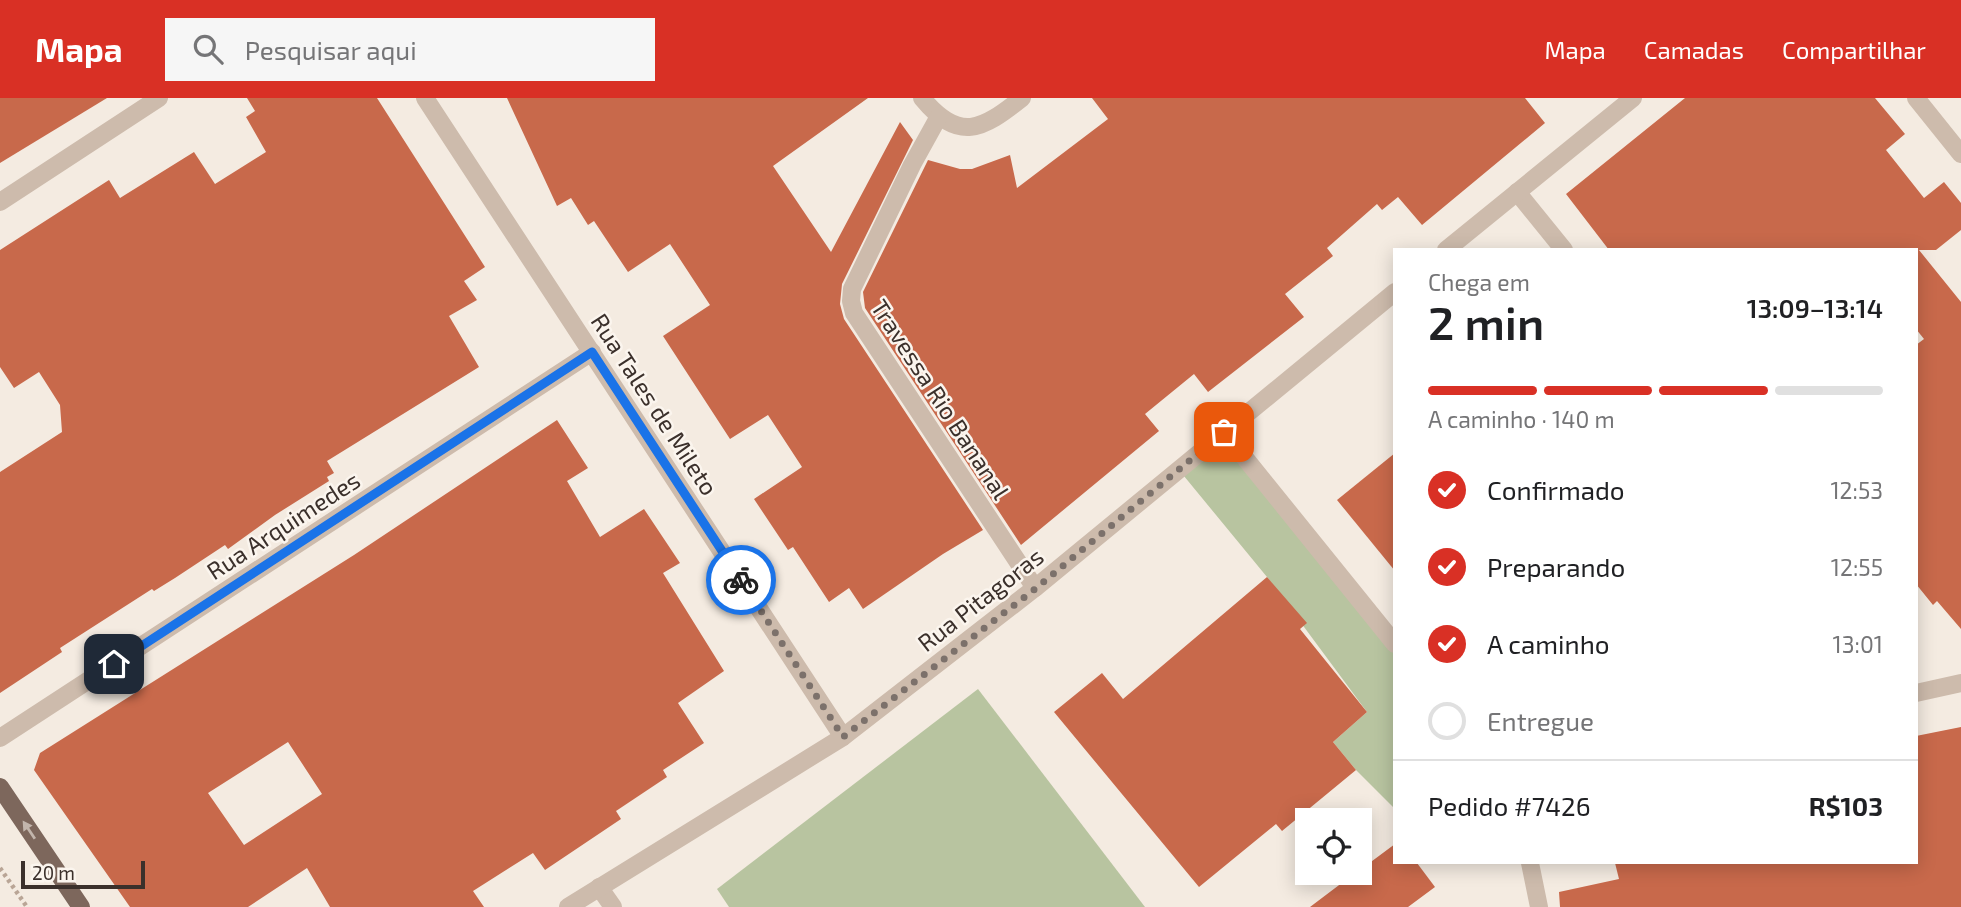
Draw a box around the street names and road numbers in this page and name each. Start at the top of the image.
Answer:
street label: Travessa Rio Bananal [866,294,1016,504]
street label: Rua Tales de Mileto [585,308,725,500]
street label: Rua Arquimedes [201,465,365,585]
street label: Rua Pitagoras [911,541,1049,657]

